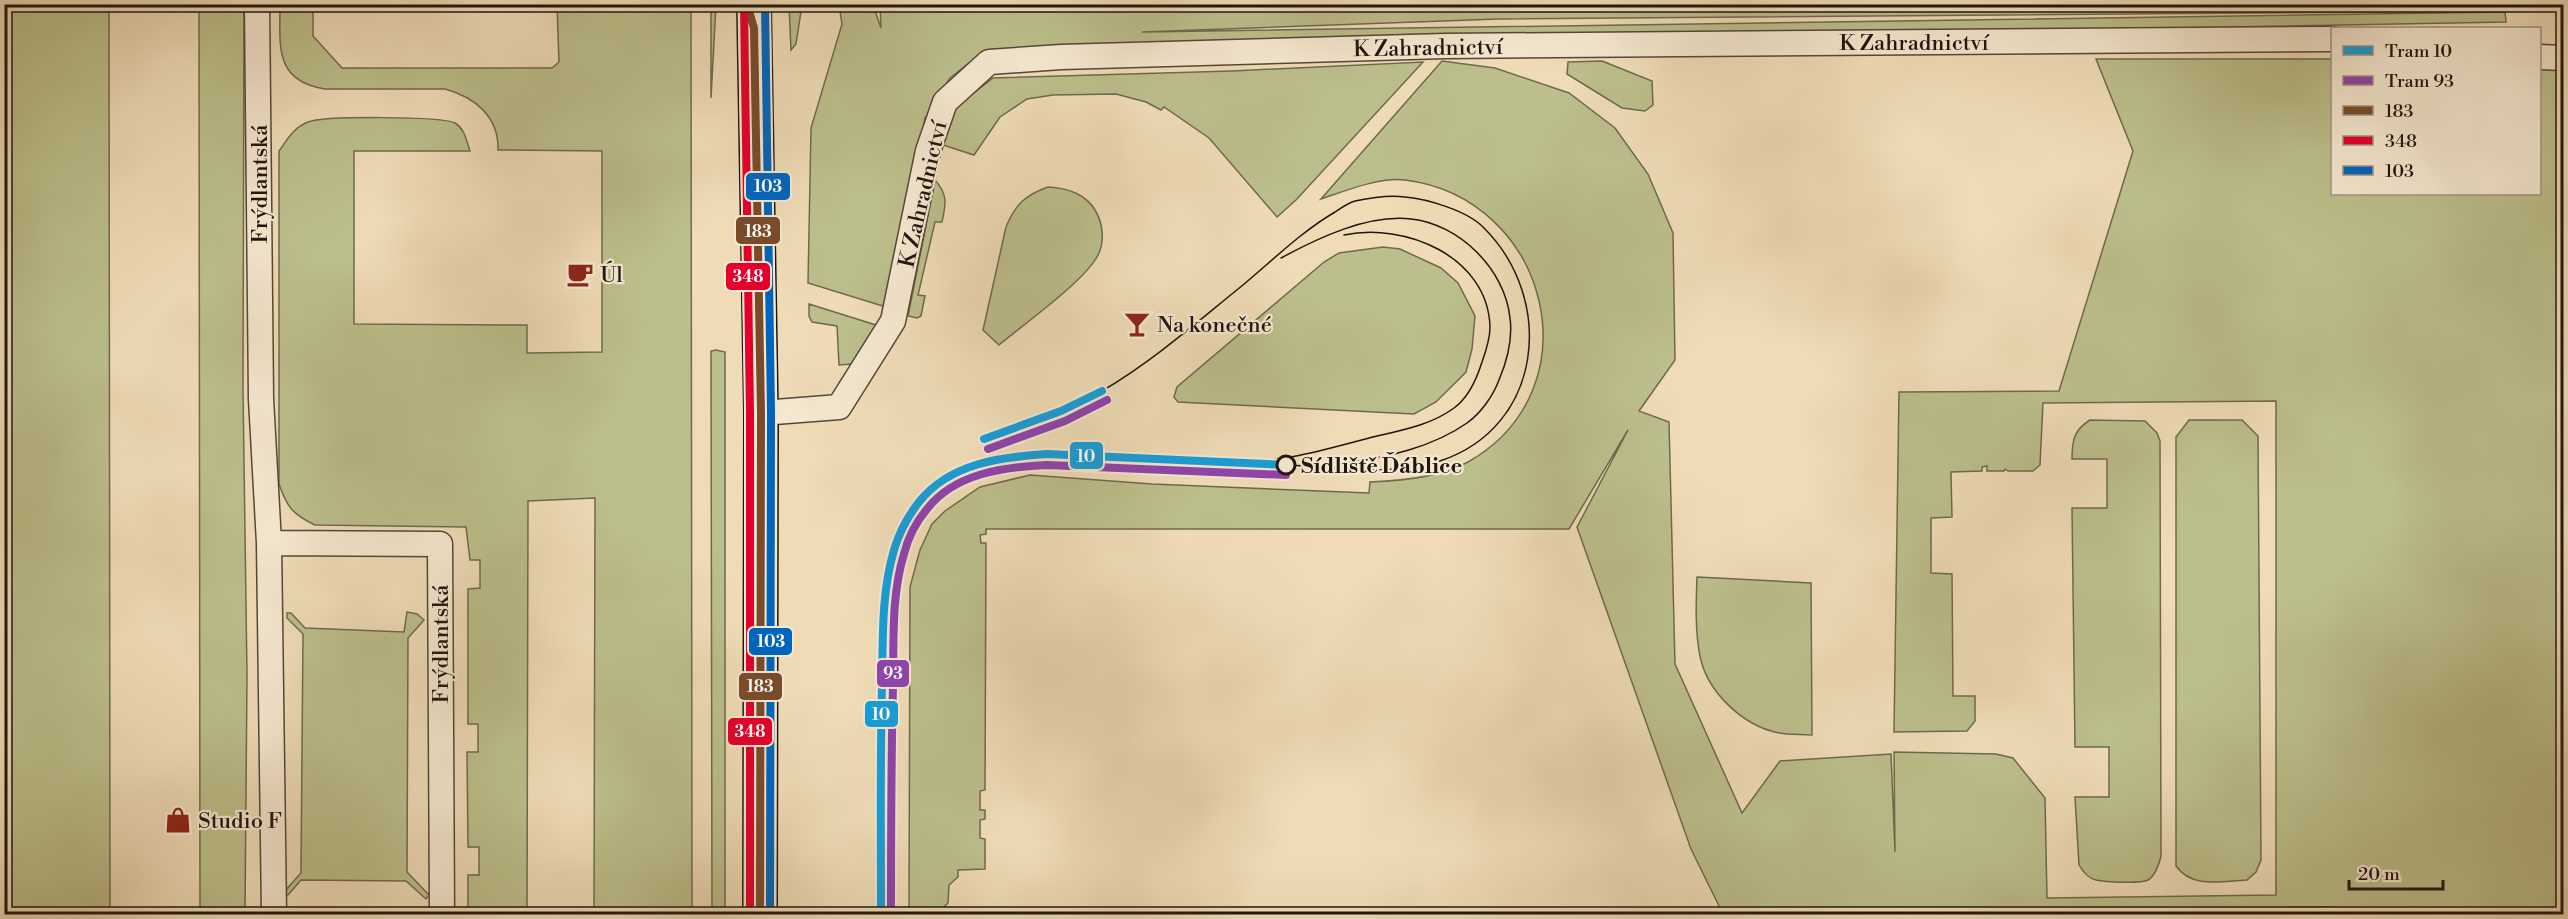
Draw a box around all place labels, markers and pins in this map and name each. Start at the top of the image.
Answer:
cafe icon: Úl [565,259,595,289]
place label: Úl [600,260,623,289]
bar icon: Na konečné [1122,309,1152,339]
place label: Na konečné [1157,312,1272,339]
place label: Sídliště Ďáblice [1301,452,1463,480]
marker: Sídliště Ďáblice [1276,455,1296,475]
shop icon: Studio F [163,805,193,835]
place label: Studio F [198,808,282,835]

